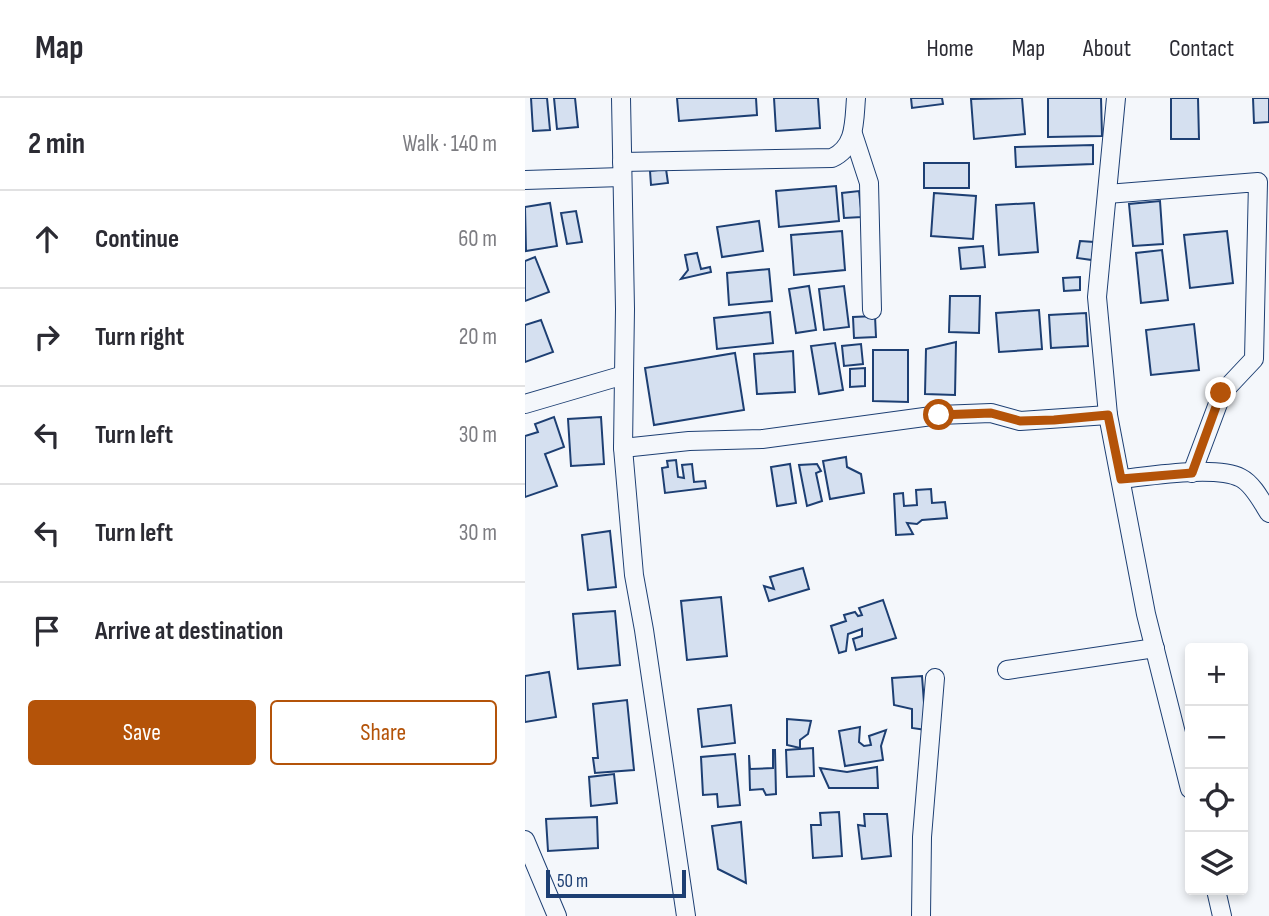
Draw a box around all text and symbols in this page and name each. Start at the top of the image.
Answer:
text: Map [35,28,84,68]
text: Home [926,34,974,63]
text: Map [1012,34,1045,63]
text: About [1083,34,1131,63]
text: Contact [1169,34,1234,63]
text: 2 min [28,126,85,162]
text: Walk · 140 m [402,130,497,158]
icon: ahead [28,220,66,258]
text: Continue [95,224,179,255]
text: 60 m [458,225,497,253]
icon: right [28,318,66,356]
text: Turn right [95,322,184,353]
text: 20 m [459,323,497,351]
route end [1205,377,1236,408]
route start [923,399,954,430]
icon: left [28,416,66,454]
text: Turn left [95,420,173,451]
text: 30 m [459,421,497,449]
icon: left [28,514,66,552]
text: Turn left [95,518,173,549]
text: 30 m [459,519,497,547]
icon: arrive [28,612,66,650]
text: Arrive at destination [95,616,283,647]
map controls [1185,643,1248,895]
button: + [1185,643,1248,706]
button: Save [28,700,256,765]
button: Share [270,700,497,765]
button: − [1185,706,1248,769]
button: locate [1185,769,1248,832]
button: layers [1185,832,1248,895]
scale bar [546,867,686,899]
text: 50 m [557,870,588,893]

